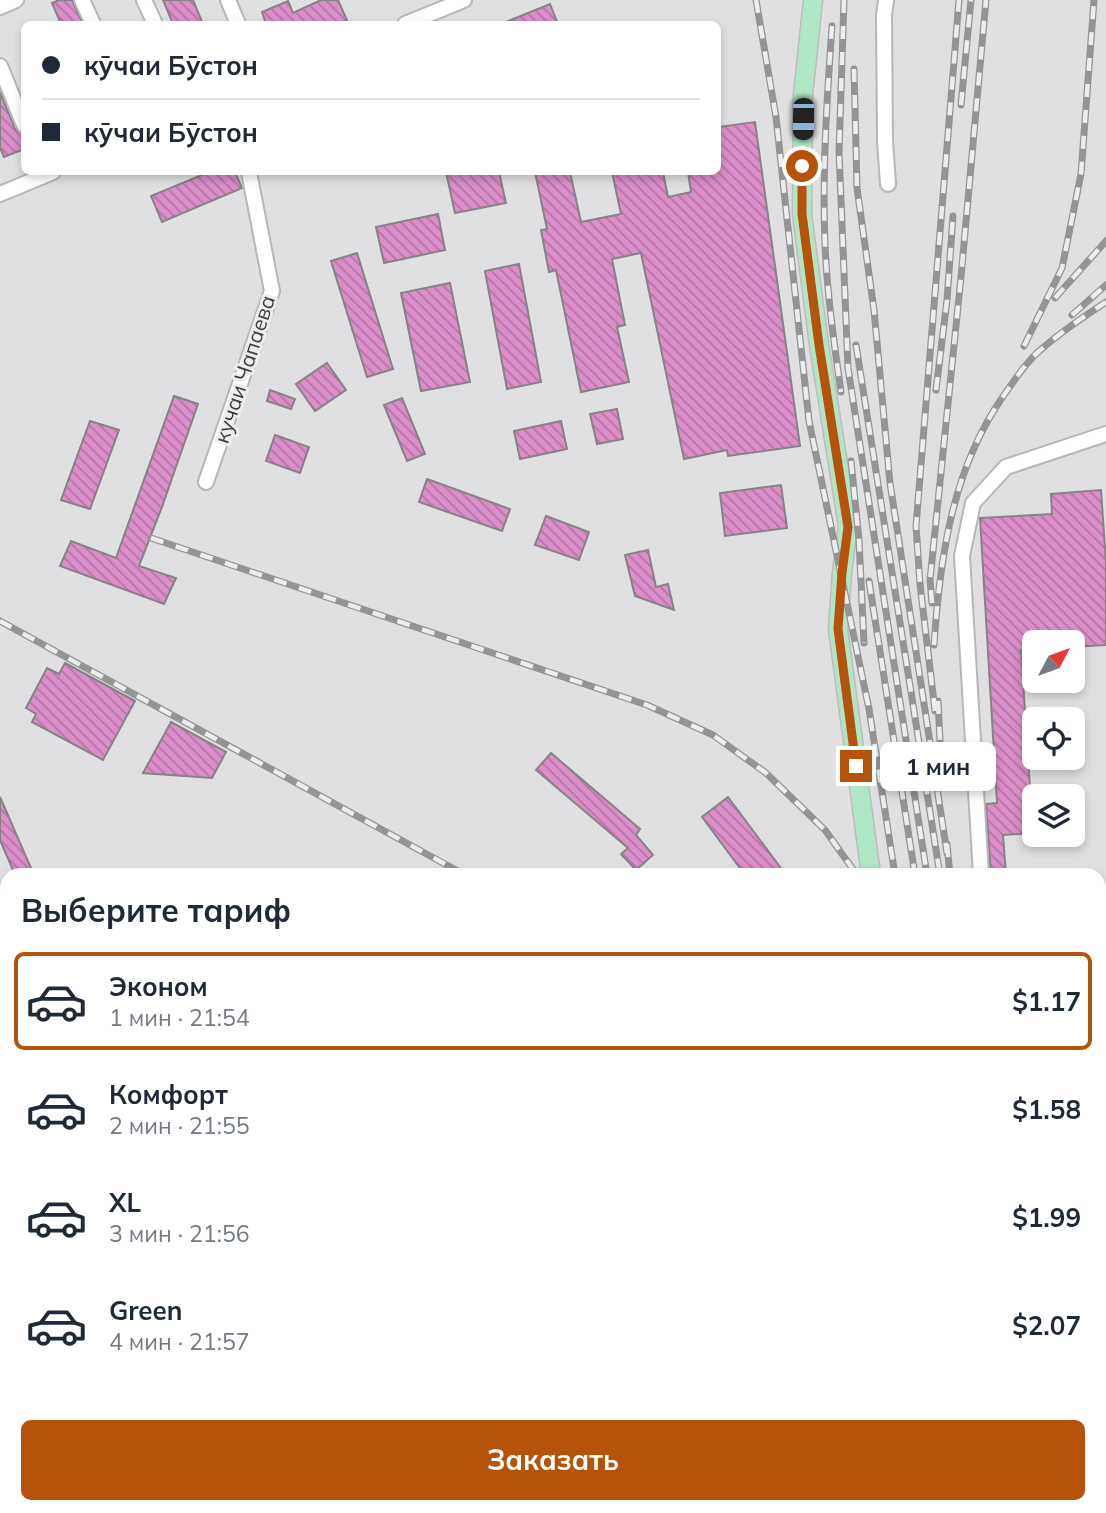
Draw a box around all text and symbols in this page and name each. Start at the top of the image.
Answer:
text: кӯчаи Бӯстон [84,49,258,82]
car [793,98,814,140]
text: кӯчаи Бӯстон [84,116,258,149]
route start [786,150,818,182]
street label: кучаи Чапаева [208,292,280,446]
north arrow [1022,630,1085,693]
map controls [1022,630,1085,847]
button: locate [1022,707,1085,770]
callout: 1 мин [880,742,996,790]
route end [840,750,872,782]
text: 1 мин [906,752,970,781]
button: layers [1022,784,1085,847]
text: Выберите тариф [21,890,291,930]
icon: car [25,970,88,1033]
text: Эконом [109,970,208,1003]
text: $1.17 [1012,985,1081,1018]
text: 1 мин · 21:54 [109,1003,249,1032]
icon: car [25,1078,88,1141]
text: Комфорт [109,1078,228,1111]
text: $1.58 [1012,1093,1081,1126]
text: 2 мин · 21:55 [109,1111,249,1140]
icon: car [25,1186,88,1249]
text: XL [109,1186,141,1219]
text: $1.99 [1012,1201,1081,1234]
text: 3 мин · 21:56 [109,1219,249,1248]
icon: car [25,1294,88,1357]
text: Green [109,1294,182,1327]
text: $2.07 [1012,1309,1081,1342]
text: 4 мин · 21:57 [109,1327,249,1356]
button: Заказать [21,1420,1085,1500]

